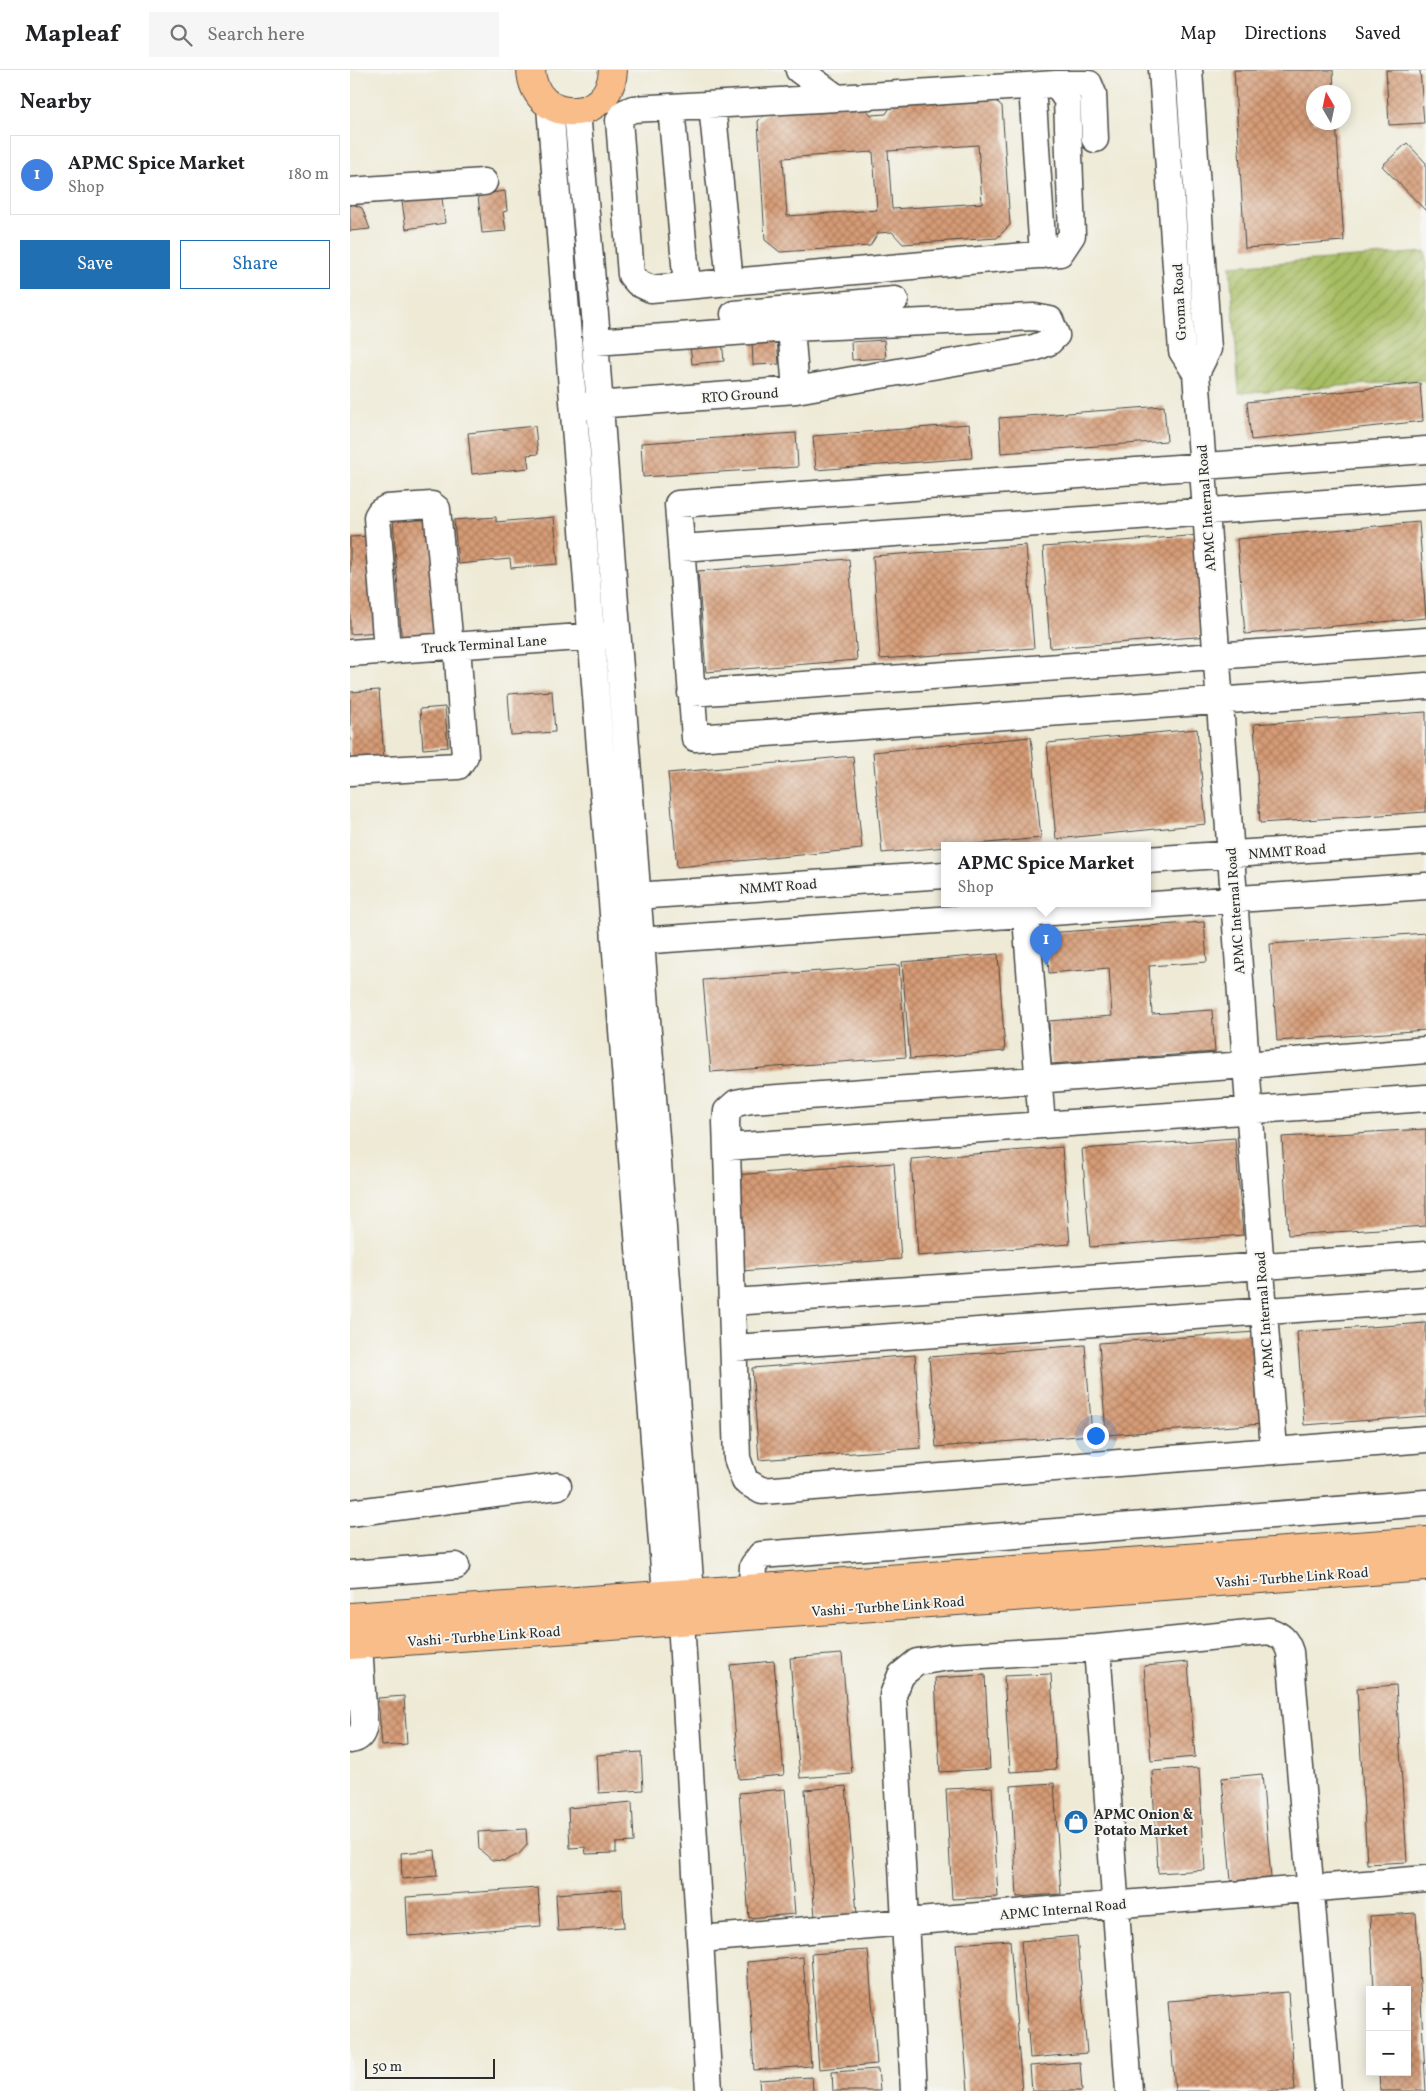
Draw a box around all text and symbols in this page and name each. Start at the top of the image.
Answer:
search box [149,12,499,57]
text: Mapleaf [25,18,119,52]
icon: search [167,21,195,49]
text: Search here [207,22,305,48]
text: Map [1180,22,1216,47]
text: Directions [1244,22,1327,47]
text: Saved [1355,22,1401,47]
north arrow [1306,85,1351,130]
text: Nearby [20,88,91,117]
text: APMC Spice Market [68,151,245,177]
text: 1 [34,164,40,186]
text: 180 m [288,164,329,186]
text: Shop [68,177,104,199]
button: Save [20,240,170,289]
button: Share [180,240,330,289]
street label: Groma Road [1169,263,1192,341]
street label: RTO Ground [701,384,779,409]
street label: APMC Internal Road [1194,444,1221,572]
street label: Truck Terminal Lane [421,632,548,659]
street label: NMMT Road [1247,840,1327,865]
popup [941,842,1151,907]
street label: APMC Internal Road [1223,847,1250,975]
text: APMC Spice Market [958,851,1134,877]
street label: NMMT Road [738,875,818,900]
text: Shop [958,877,994,899]
pin: 1 [1030,924,1062,965]
street label: APMC Internal Road [1252,1251,1279,1379]
your location [1083,1423,1109,1449]
street label: Vashi - Turbhe Link Road [1215,1564,1369,1593]
street label: Vashi - Turbhe Link Road [811,1593,965,1622]
street label: Vashi - Turbhe Link Road [407,1623,561,1652]
place label: APMC Onion & Potato Market [1094,1806,1193,1841]
shop icon: APMC Onion & Potato Market [1063,1809,1089,1835]
street label: APMC Internal Road [999,1895,1128,1926]
map controls [1366,1986,1411,2076]
button: + [1366,1986,1411,2031]
button: − [1366,2031,1411,2076]
scale bar [365,2056,495,2079]
text: 50 m [372,2058,402,2077]

